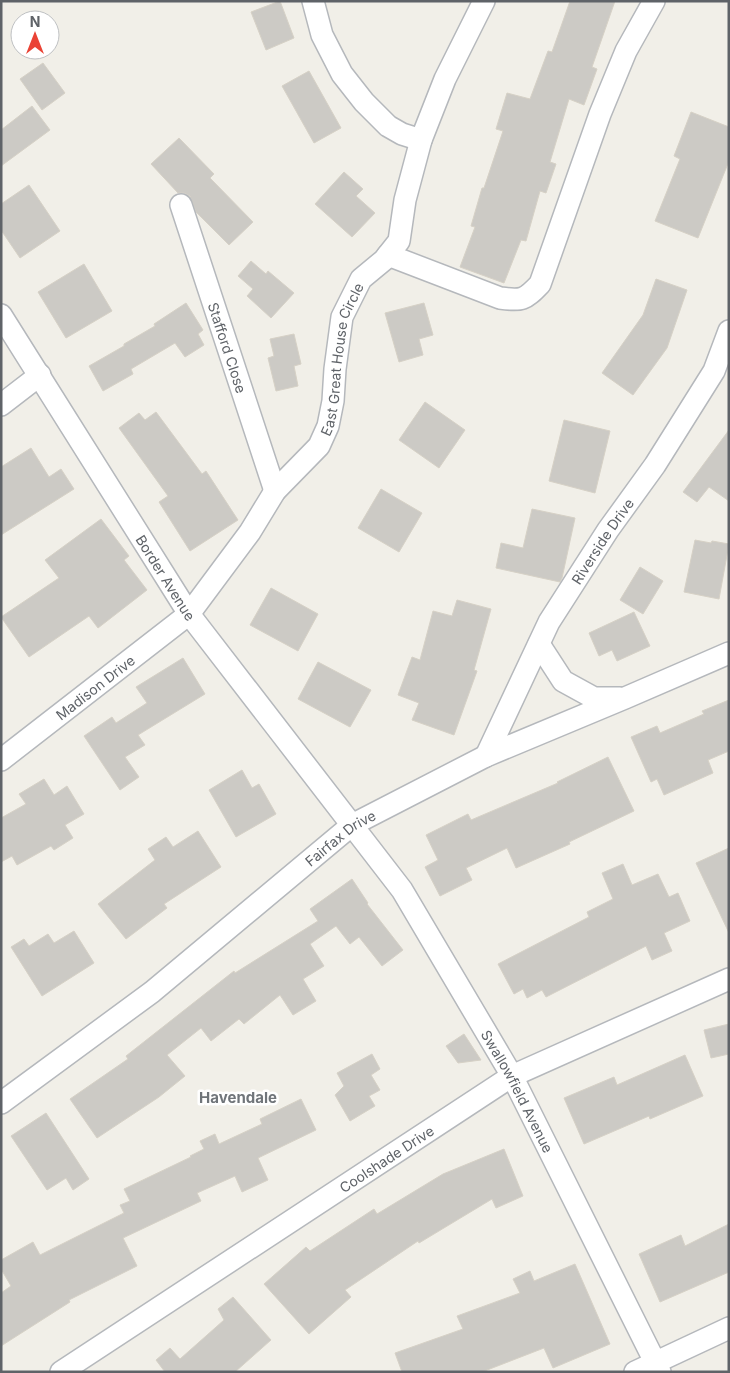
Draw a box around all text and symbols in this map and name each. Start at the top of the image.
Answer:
north arrow [10,10,60,60]
text: N [30,13,40,30]
street label: East Great House Circle [316,280,366,438]
street label: Stafford Close [205,300,251,395]
street label: Riverside Drive [567,495,637,587]
street label: Border Avenue [133,532,199,624]
street label: Madison Drive [52,651,138,723]
street label: Fairfax Drive [301,806,378,869]
street label: Swallowfield Avenue [478,1027,557,1155]
district label: Havendale [199,1088,277,1107]
street label: Coolshade Drive [336,1121,437,1196]

